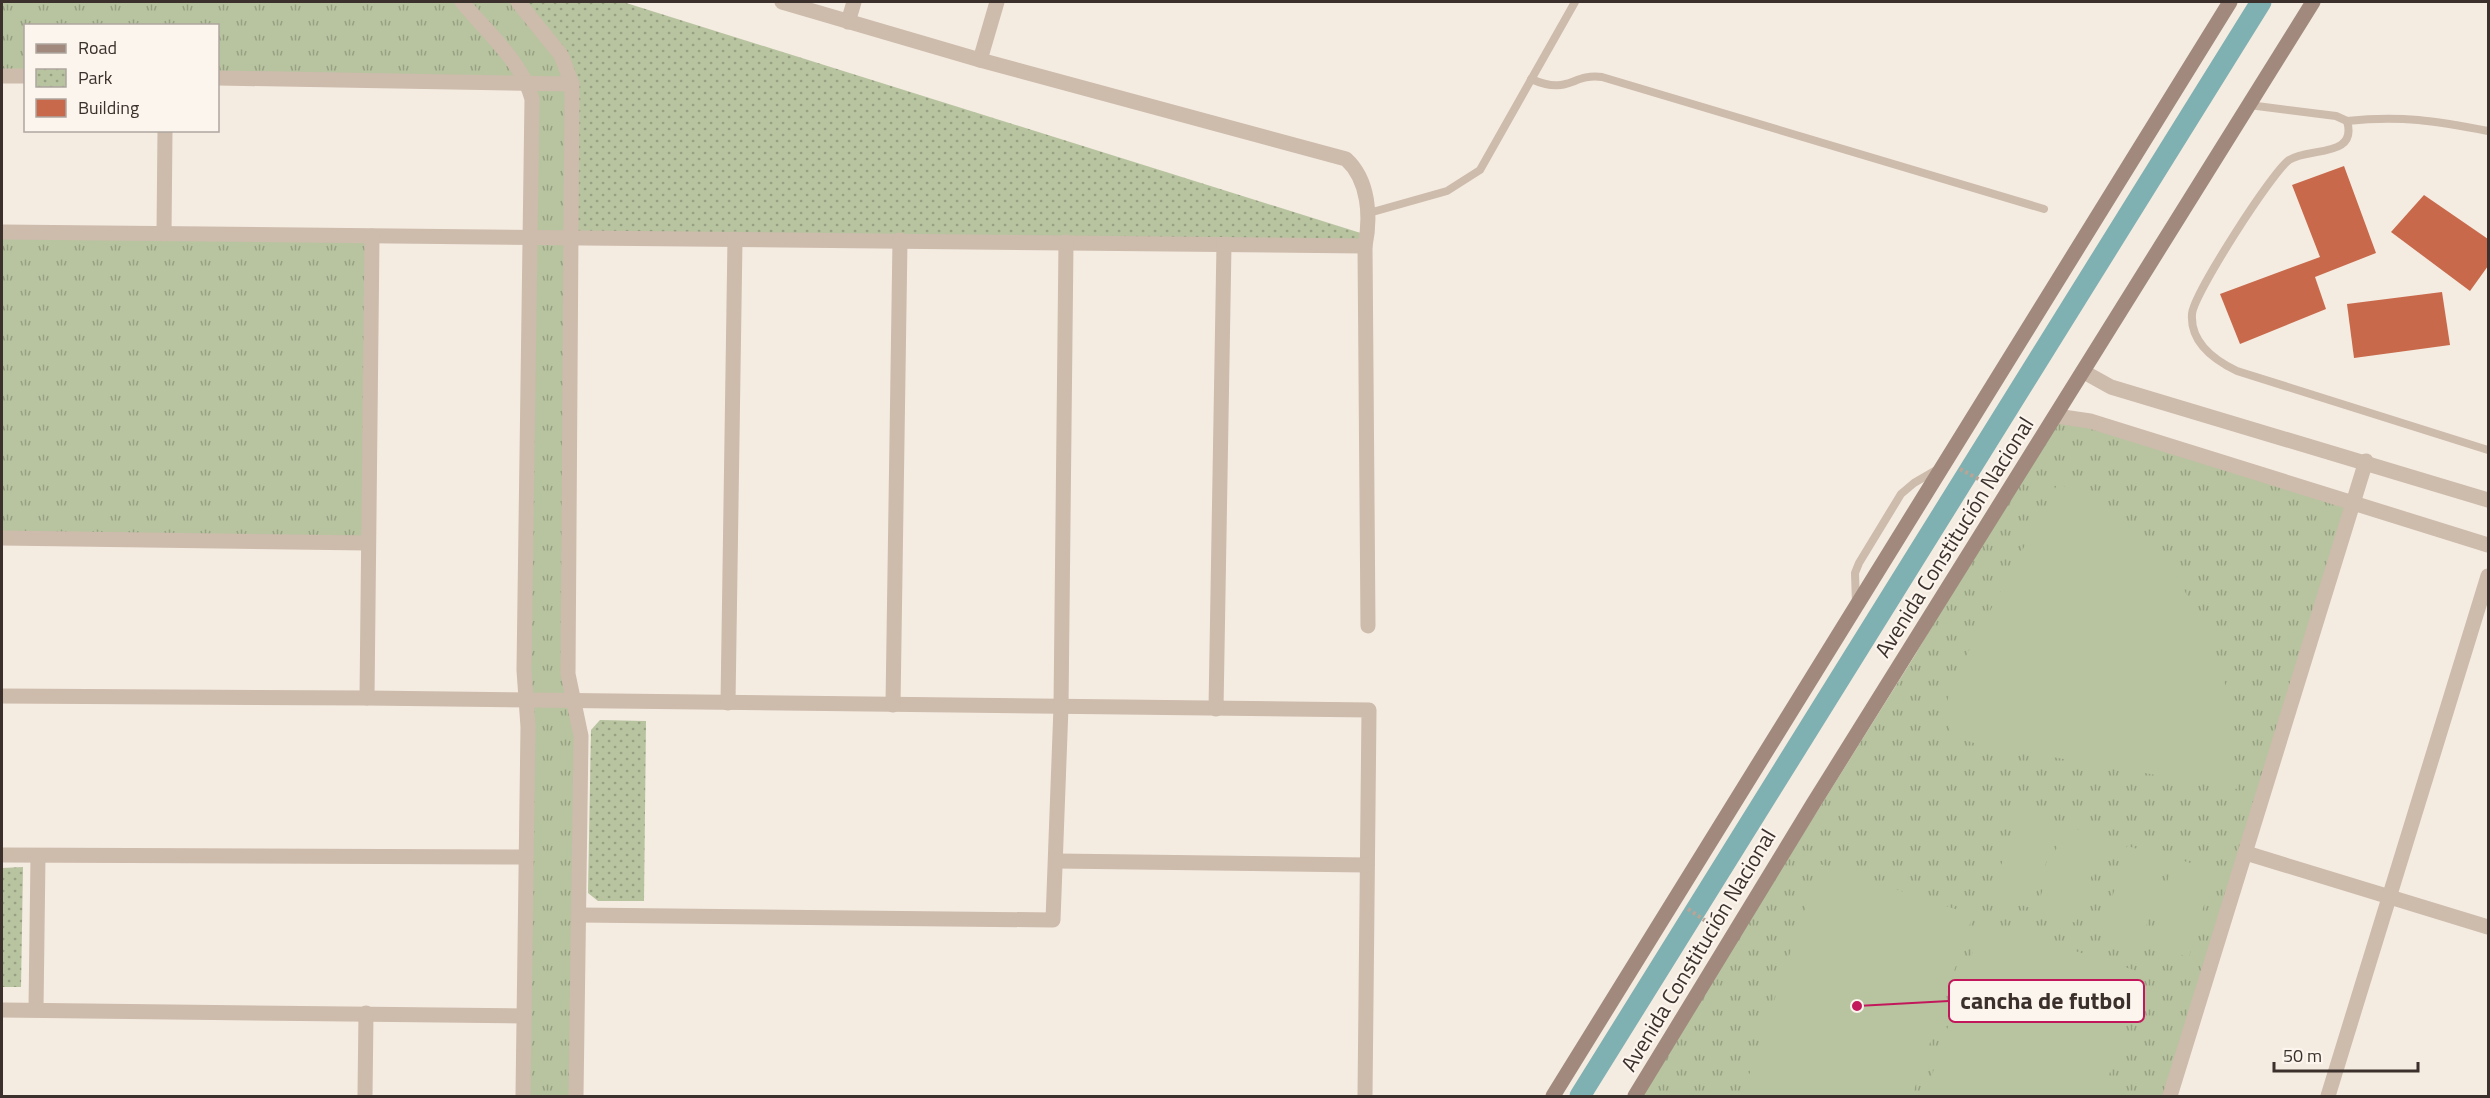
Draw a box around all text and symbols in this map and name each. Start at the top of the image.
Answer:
legend [24,24,219,132]
text: Road [78,34,117,61]
text: Park [78,64,113,91]
text: Building [78,94,139,121]
street label: Avenida Constitución Nacional [1866,410,2042,664]
street label: Avenida Constitución Nacional [1612,822,1784,1078]
callout: cancha de futbol [1949,980,2144,1022]
text: cancha de futbol [1960,982,2132,1018]
scale bar [2274,1035,2418,1073]
text: 50 m [2283,1042,2322,1069]

